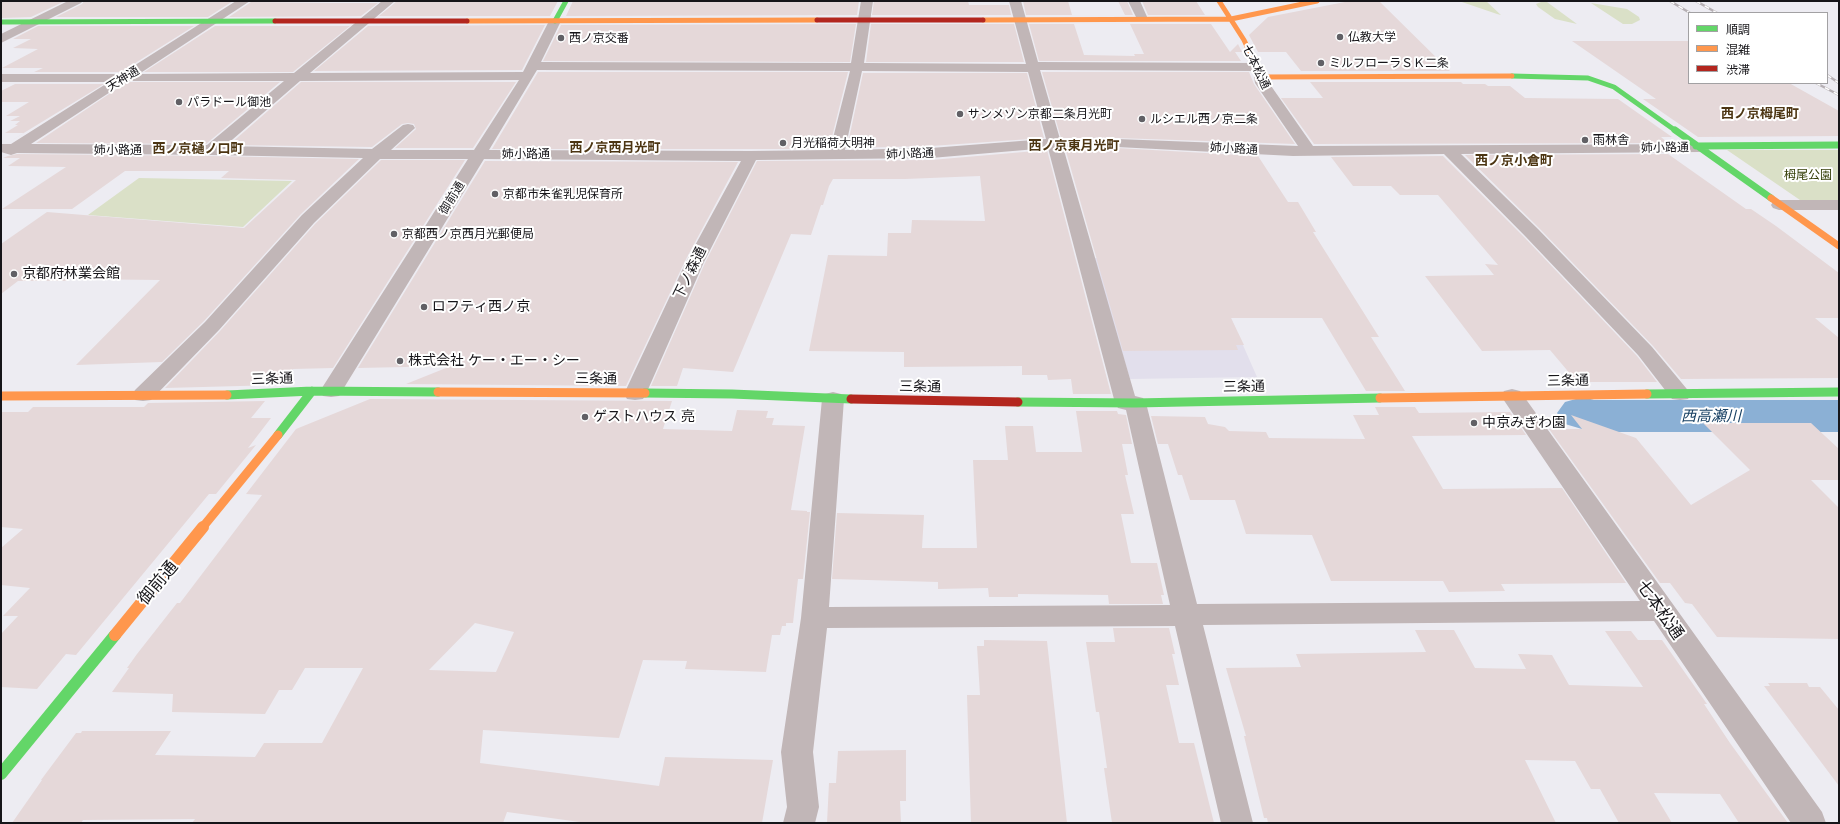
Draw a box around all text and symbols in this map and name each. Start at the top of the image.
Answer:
legend [1688,12,1828,84]
text: 順調 [1726,22,1750,37]
place label: 仏教大学 [1348,30,1396,44]
place label: 西ノ京交番 [569,31,629,45]
marker: 仏教大学 [1335,32,1345,42]
marker: 西ノ京交番 [556,33,566,43]
street label: 七本松通 [1239,42,1273,92]
text: 混雑 [1726,42,1750,57]
place label: ミルフローラＳＫ二条 [1329,56,1449,70]
marker: ミルフローラＳＫ二条 [1316,58,1326,68]
text: 渋滞 [1726,62,1750,77]
street label: 天神通 [104,63,142,95]
place label: パラドール御池 [187,95,271,109]
marker: パラドール御池 [174,97,184,107]
district label: 西ノ京栂尾町 [1721,106,1799,122]
place label: サンメゾン京都二条月光町 [968,107,1112,121]
marker: サンメゾン京都二条月光町 [955,109,965,119]
place label: ルシエル西ノ京二条 [1150,112,1258,126]
marker: ルシエル西ノ京二条 [1137,114,1147,124]
place label: 雨林舎 [1593,133,1629,147]
marker: 雨林舎 [1580,135,1590,145]
place label: 月光稲荷大明神 [791,136,875,150]
marker: 月光稲荷大明神 [778,138,788,148]
district label: 西ノ京東月光町 [1029,138,1119,154]
district label: 西ノ京西月光町 [570,140,660,156]
street label: 姉小路通 [1641,140,1689,156]
district label: 西ノ京樋ノ口町 [153,141,243,157]
street label: 姉小路通 [1210,141,1258,157]
street label: 姉小路通 [94,143,142,157]
street label: 姉小路通 [886,146,934,162]
street label: 姉小路通 [502,147,550,161]
district label: 西ノ京小倉町 [1475,153,1553,169]
park label: 栂尾公園 [1784,168,1832,182]
street label: 御前通 [436,179,468,217]
place label: 京都市朱雀乳児保育所 [503,187,623,201]
marker: 京都市朱雀乳児保育所 [490,189,500,199]
place label: 京都西ノ京西月光郵便局 [402,227,534,241]
marker: 京都西ノ京西月光郵便局 [389,229,399,239]
street label: 下ノ森通 [670,244,710,302]
place label: 京都府林業会館 [22,266,120,282]
marker: 京都府林業会館 [9,269,19,279]
place label: ロフティ西ノ京 [432,299,530,315]
marker: ロフティ西ノ京 [419,302,429,312]
place label: 株式会社 ケー・エー・シー [408,353,580,369]
marker: 株式会社 ケー・エー・シー [395,356,405,366]
street label: 三条通 [251,370,293,388]
street label: 三条通 [575,370,617,388]
street label: 三条通 [1547,372,1589,390]
street label: 三条通 [899,378,941,396]
street label: 三条通 [1223,378,1265,396]
water label: 西高瀬川 [1681,407,1741,425]
place label: ゲストハウス 亮 [593,409,695,425]
marker: ゲストハウス 亮 [580,412,590,422]
place label: 中京みぎわ園 [1482,415,1566,431]
marker: 中京みぎわ園 [1469,418,1479,428]
street label: 御前通 [134,557,182,609]
street label: 七本松通 [1632,576,1688,644]

